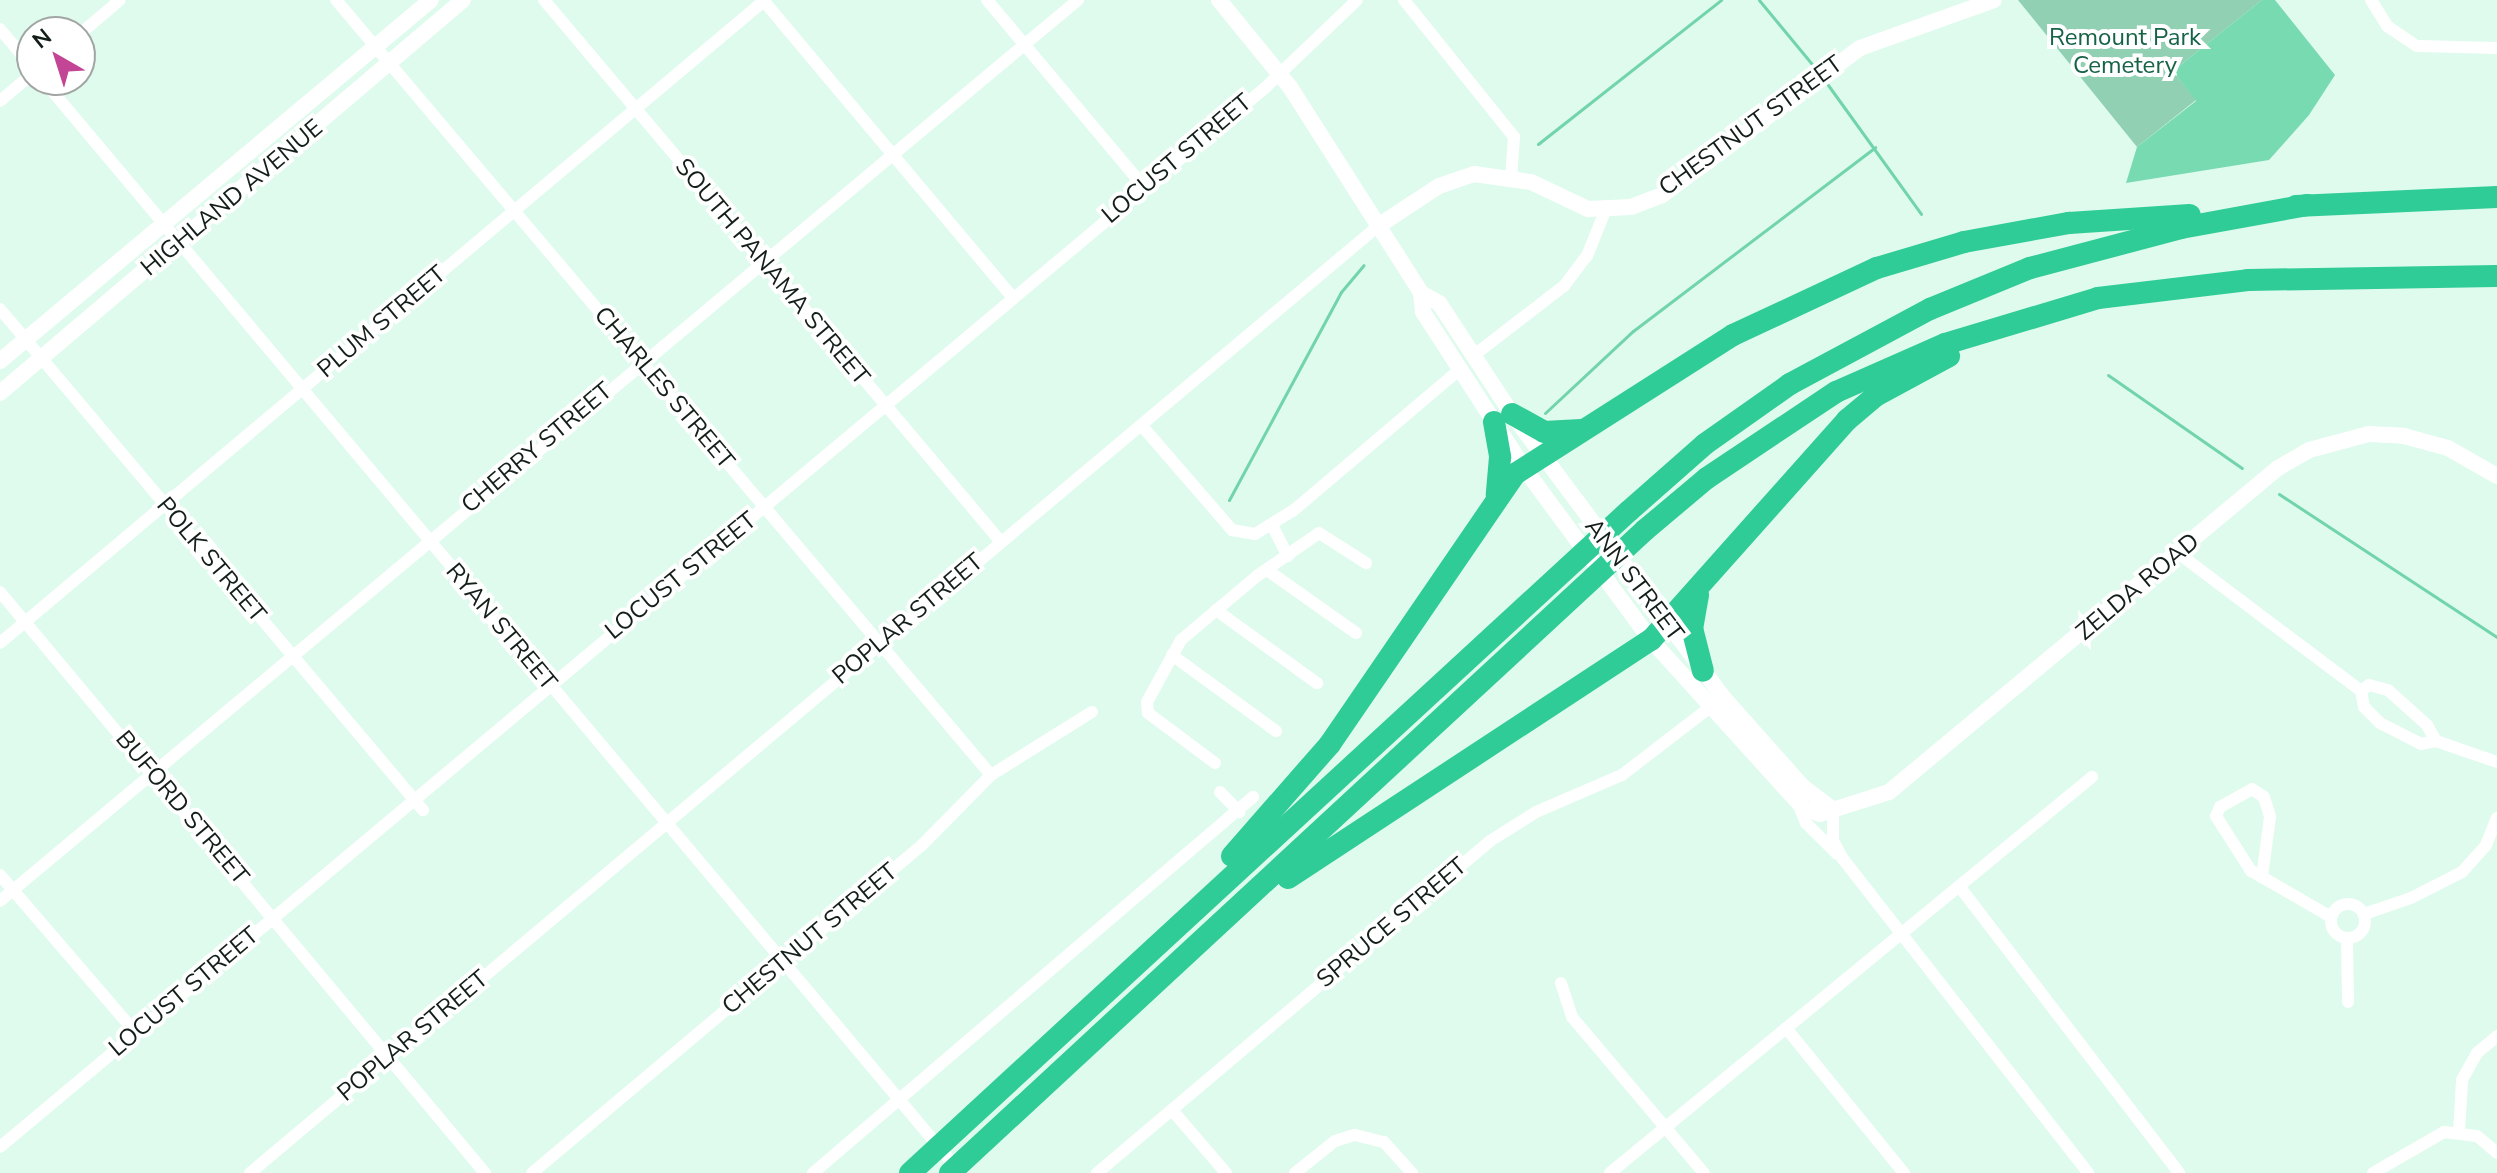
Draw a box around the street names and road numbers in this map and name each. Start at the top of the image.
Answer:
street label: CHESTNUT STREET [1654,50,1848,202]
street label: LOCUST STREET [1096,88,1258,230]
street label: HIGHLAND AVENUE [135,114,329,282]
street label: SOUTH PANAMA STREET [669,153,875,391]
street label: PLUM STREET [312,260,452,384]
street label: CHARLES STREET [588,301,740,475]
street label: CHERRY STREET [456,377,618,519]
street label: POLK STREET [150,492,272,628]
street label: LOCUST STREET [600,506,762,646]
street label: ANN STREET [1579,513,1689,647]
street label: ZELDA ROAD [2071,527,2205,647]
street label: POPLAR STREET [827,548,989,690]
street label: RYAN STREET [439,558,563,696]
street label: BUFORD STREET [109,725,255,891]
street label: SPRUCE STREET [1311,852,1473,994]
street label: CHESTNUT STREET [717,857,903,1021]
street label: LOCUST STREET [103,921,265,1063]
street label: POPLAR STREET [332,965,494,1107]

